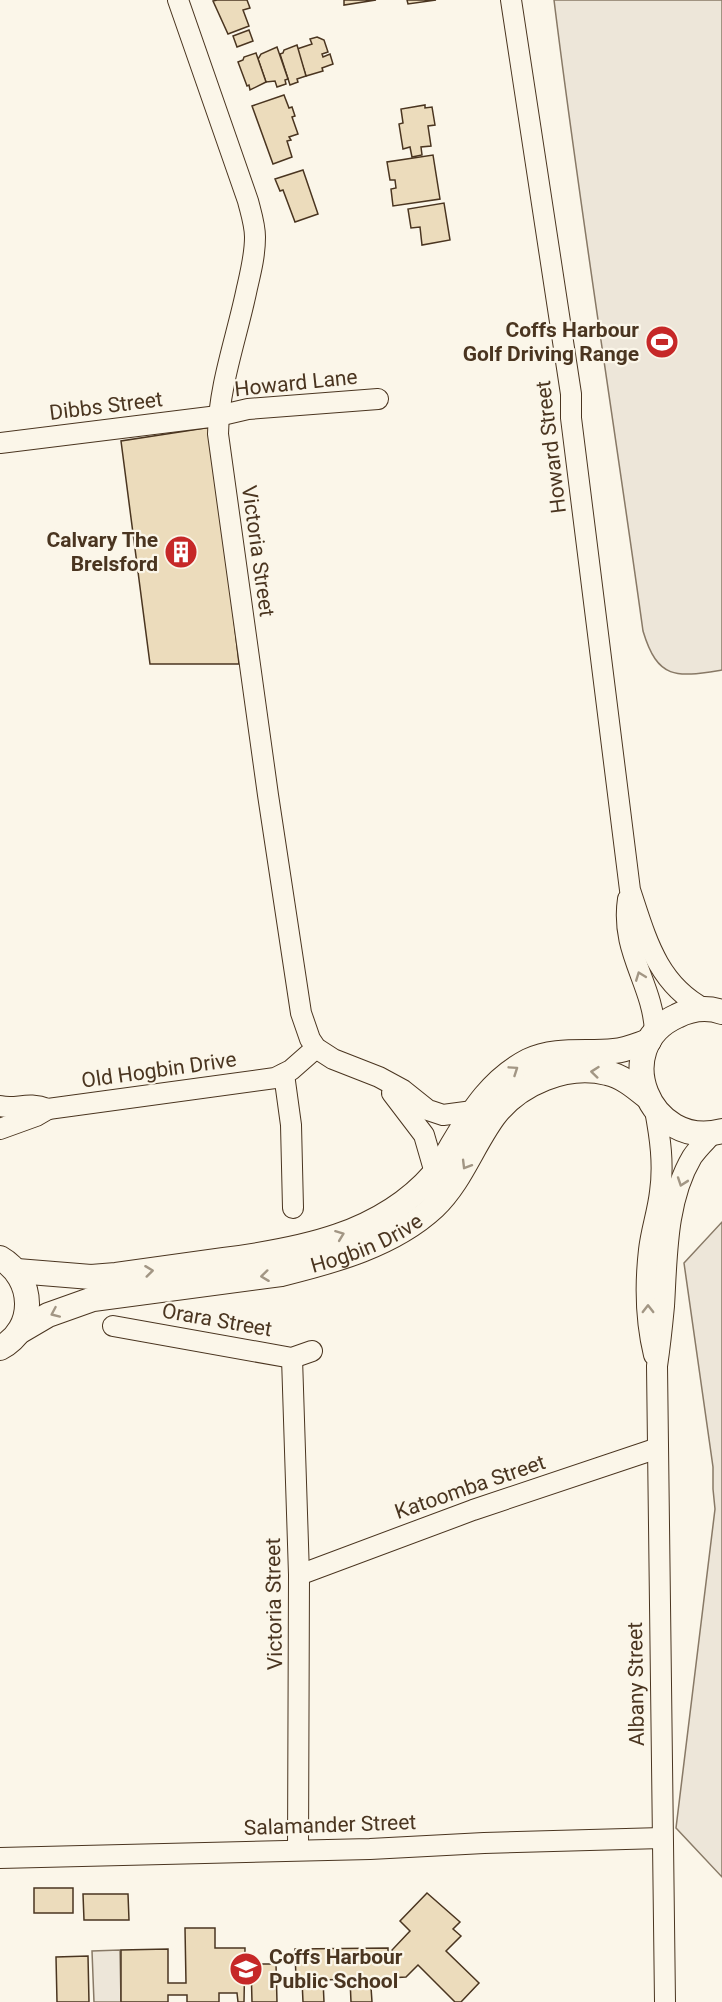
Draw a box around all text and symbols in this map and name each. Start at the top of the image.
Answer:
place label: Coffs Harbour Golf Driving Range [463,318,639,366]
sports icon: Coffs Harbour Golf Driving Range [644,324,680,360]
street label: Howard Lane [233,365,359,401]
street label: Howard Street [531,379,571,515]
street label: Dibbs Street [48,387,164,425]
street label: Victoria Street [237,484,279,618]
place label: Calvary The Brelsford [47,528,158,576]
building icon: Calvary The Brelsford [163,534,199,570]
one-way arrow [635,971,648,982]
street label: Old Hogbin Drive [80,1047,238,1093]
one-way arrow [507,1066,518,1077]
one-way arrow [590,1066,599,1078]
one-way arrow [461,1159,473,1169]
one-way arrow [677,1176,690,1186]
street label: Hogbin Drive [308,1209,427,1278]
one-way arrow [334,1230,345,1243]
one-way arrow [144,1265,153,1277]
one-way arrow [261,1270,270,1282]
street label: Orara Street [160,1299,274,1342]
one-way arrow [642,1304,654,1313]
one-way arrow [51,1305,62,1317]
street label: Katoomba Street [392,1450,548,1524]
street label: Victoria Street [261,1537,287,1670]
street label: Albany Street [623,1622,649,1746]
street label: Salamander Street [243,1810,417,1840]
place label: Coffs Harbour Public School [269,1945,403,1993]
school or university icon: Coffs Harbour Public School [228,1951,264,1987]

